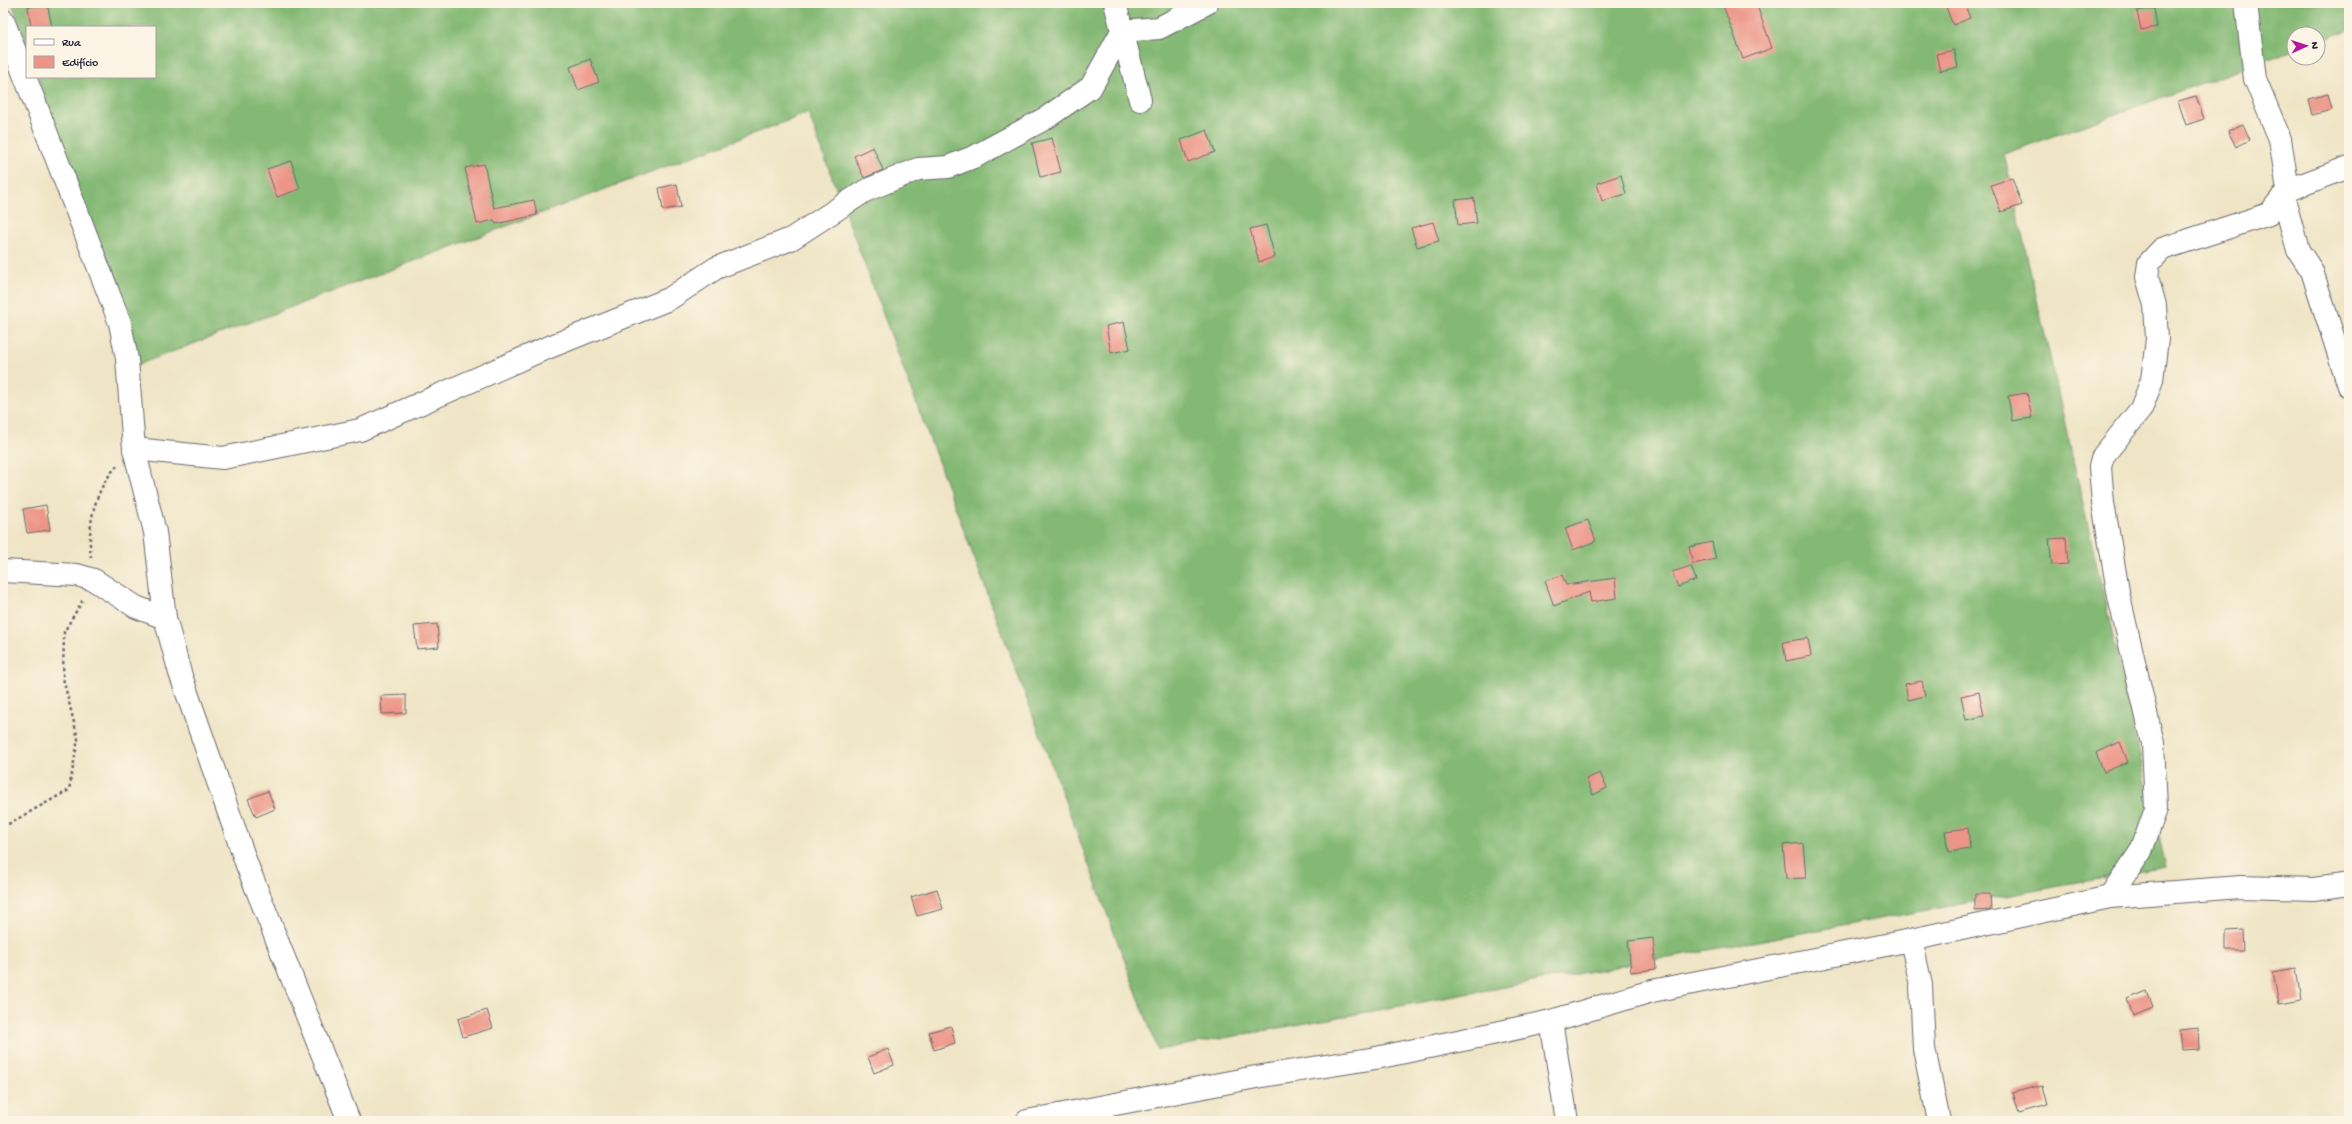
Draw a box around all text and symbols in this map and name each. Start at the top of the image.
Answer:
legend [26,26,156,78]
north arrow [2286,26,2326,66]
text: Rua [62,37,81,51]
text: N [2308,42,2320,49]
text: Edifício [62,57,98,71]

